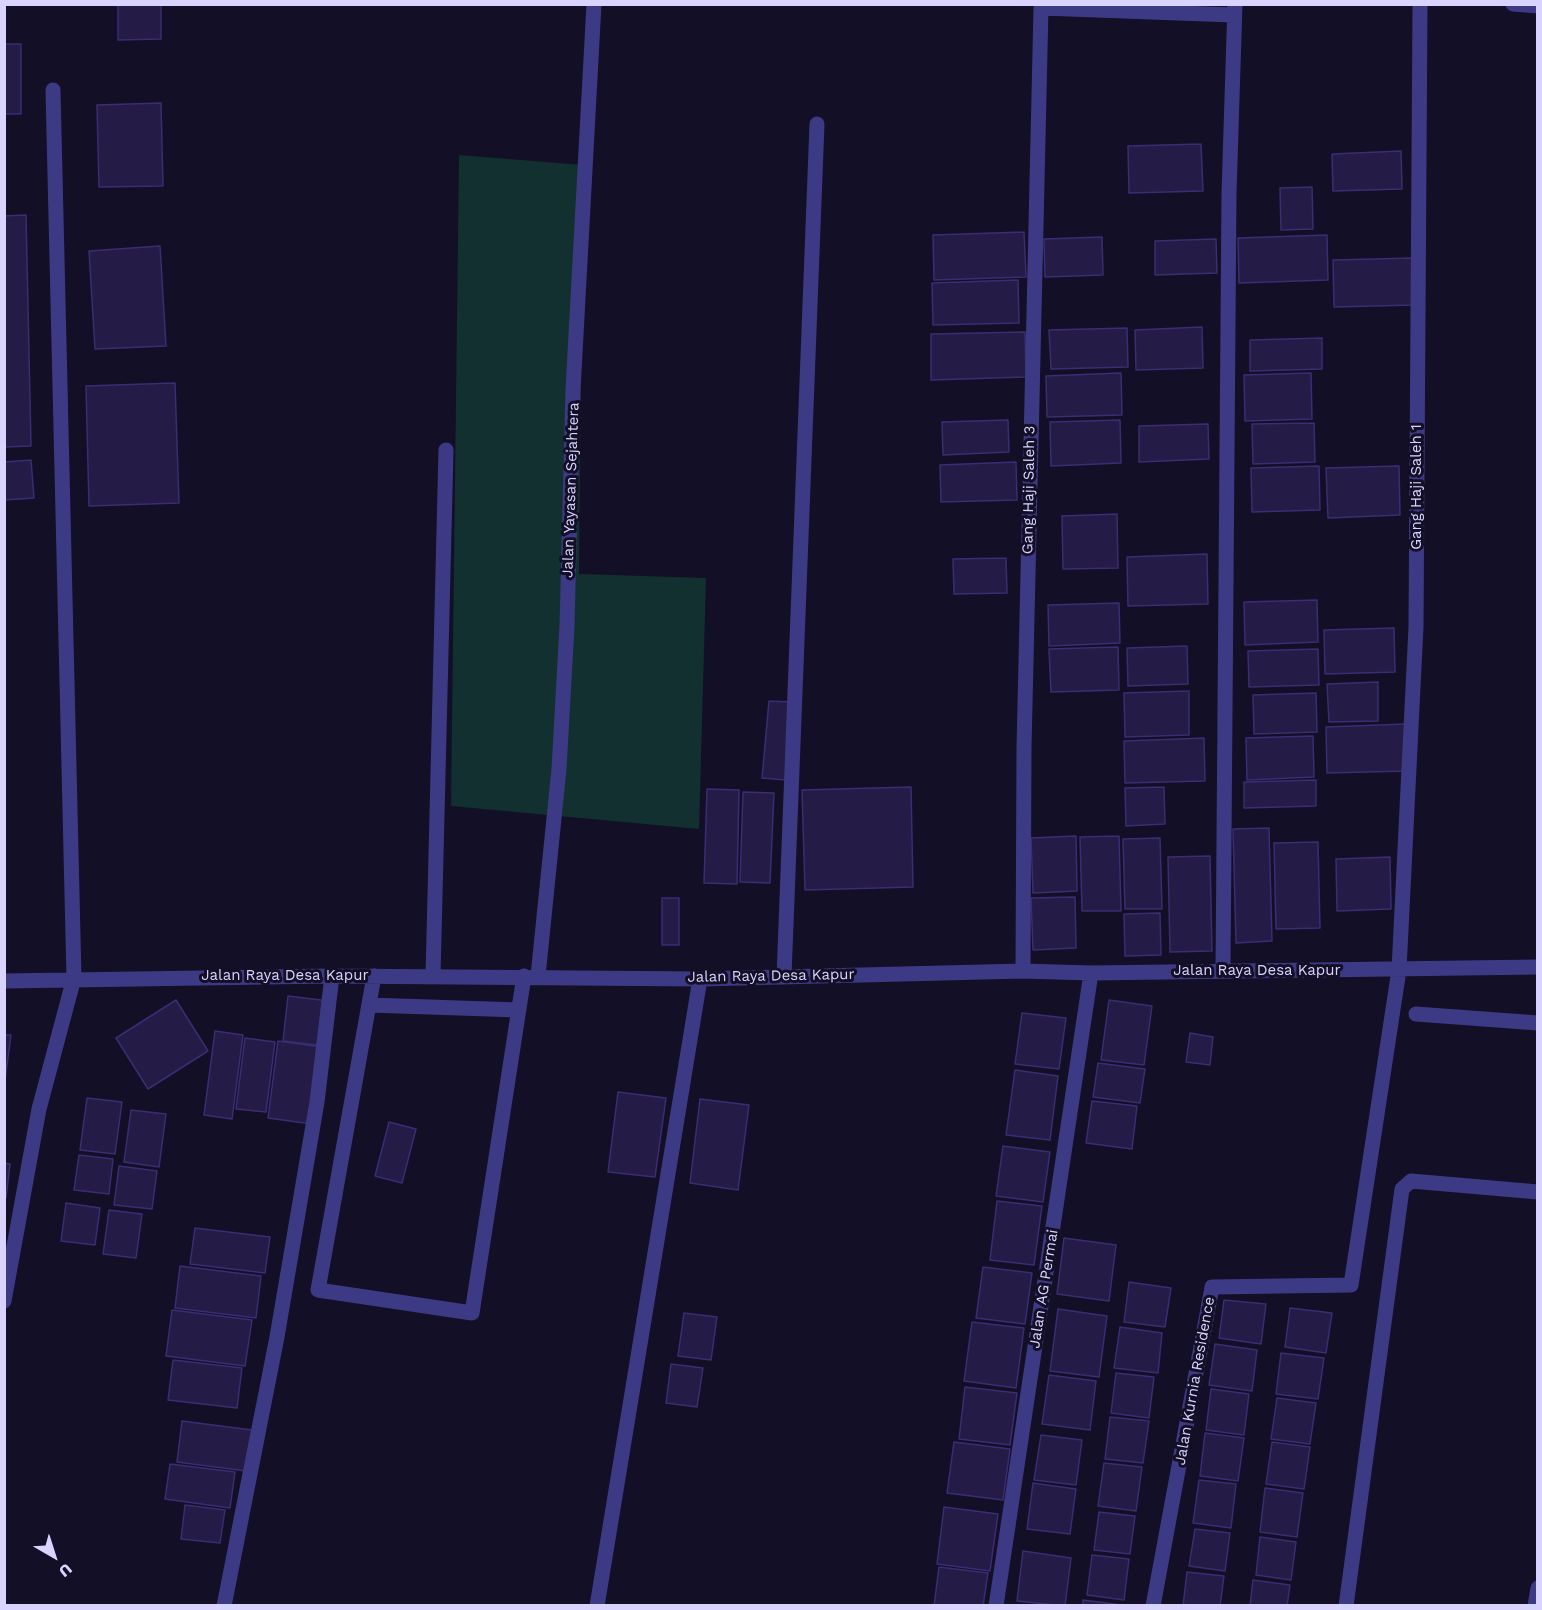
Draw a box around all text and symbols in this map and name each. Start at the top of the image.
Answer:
street label: Jalan Yayasan Sejahtera [559,402,583,578]
street label: Gang Haji Saleh 1 [1408,424,1426,550]
street label: Gang Haji Saleh 3 [1019,426,1039,554]
street label: Jalan Raya Desa Kapur [1173,962,1341,980]
street label: Jalan Raya Desa Kapur [687,966,855,986]
street label: Jalan Raya Desa Kapur [201,967,369,985]
street label: Jalan AG Permai [1026,1228,1062,1350]
street label: Jalan Kurnia Residence [1171,1295,1219,1467]
north arrow [24,1526,84,1586]
text: U [55,1559,76,1581]

